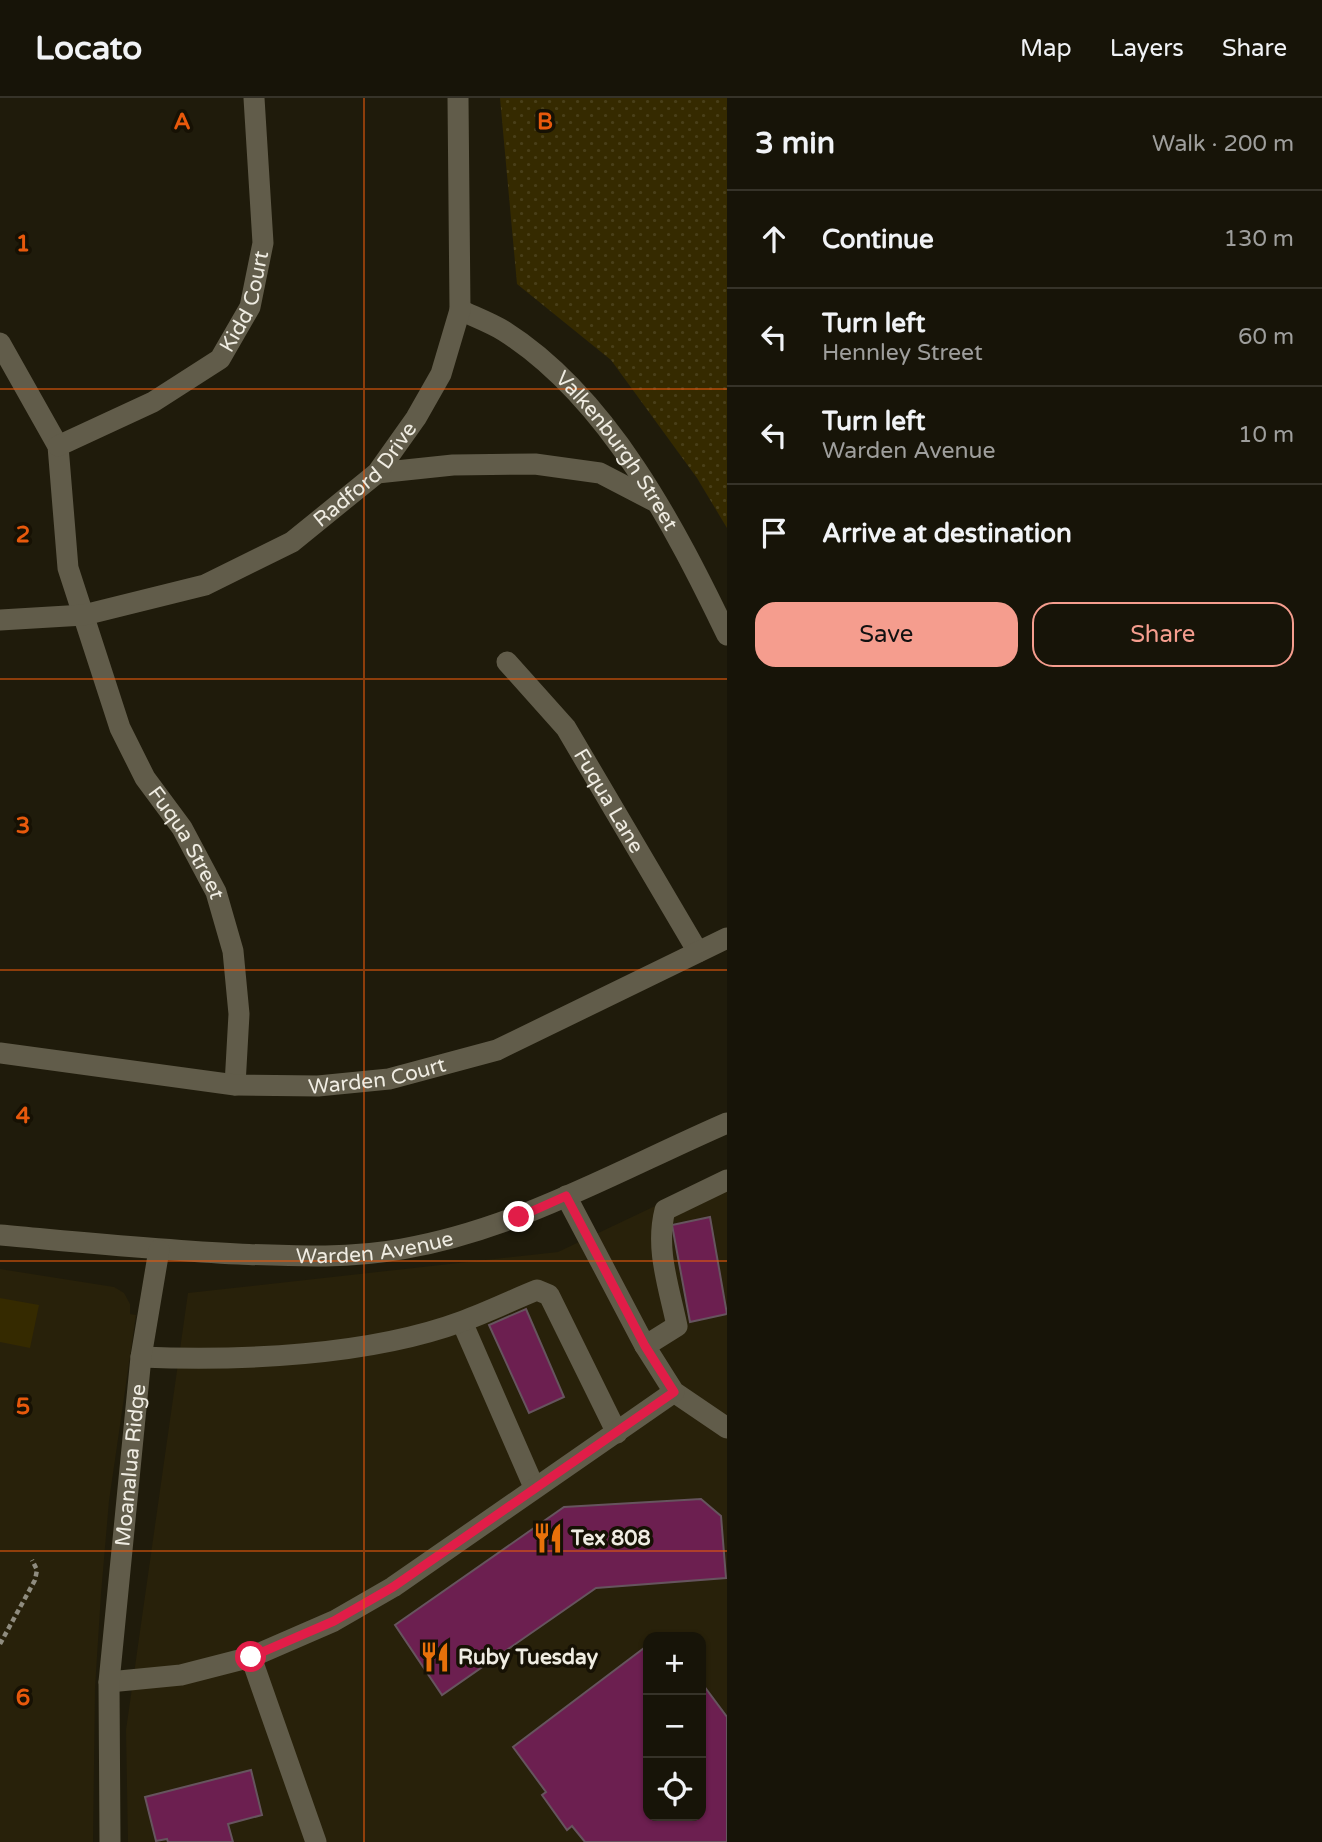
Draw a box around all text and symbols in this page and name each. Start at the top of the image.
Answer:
text: Locato [35,29,142,68]
text: Map [1020,34,1072,63]
text: Layers [1110,34,1184,63]
text: Share [1222,34,1287,63]
text: A [173,108,191,136]
text: B [537,108,553,136]
text: 3 min [755,125,835,162]
text: Walk · 200 m [1152,130,1294,158]
icon: ahead [755,220,793,258]
text: Continue [822,224,934,255]
text: 130 m [1224,225,1294,253]
text: 1 [16,230,30,258]
street label: Kidd Court [214,248,274,357]
text: Turn left [822,308,925,339]
icon: left [755,318,793,356]
text: 60 m [1238,323,1294,351]
text: Hennley Street [822,339,983,367]
street label: Valkenburgh Street [550,366,683,535]
text: Turn left [822,406,925,437]
icon: left [755,416,793,454]
street label: Radford Drive [308,417,422,532]
text: 10 m [1238,421,1294,449]
text: Warden Avenue [822,437,996,465]
icon: arrive [755,514,793,552]
text: Arrive at destination [822,518,1072,549]
text: 2 [16,521,30,549]
button: Save [755,602,1018,667]
button: Share [1032,602,1294,667]
street label: Fuqua Lane [568,744,649,858]
street label: Fuqua Street [143,781,230,902]
text: 3 [16,812,30,840]
street label: Warden Court [307,1052,448,1099]
text: 4 [16,1102,31,1130]
route end [503,1201,534,1232]
street label: Warden Avenue [296,1226,456,1269]
street label: Moanalua Ridge [110,1383,151,1547]
text: 5 [16,1393,30,1421]
restaurant icon: Tex 808 [531,1521,565,1555]
place label: Tex 808 [570,1526,651,1551]
map controls [643,1632,706,1821]
button: + [643,1632,706,1695]
restaurant icon: Ruby Tuesday [418,1640,452,1674]
route start [235,1641,266,1672]
place label: Ruby Tuesday [458,1645,599,1670]
text: 6 [16,1684,30,1712]
button: − [643,1695,706,1758]
button: locate [643,1758,706,1821]

